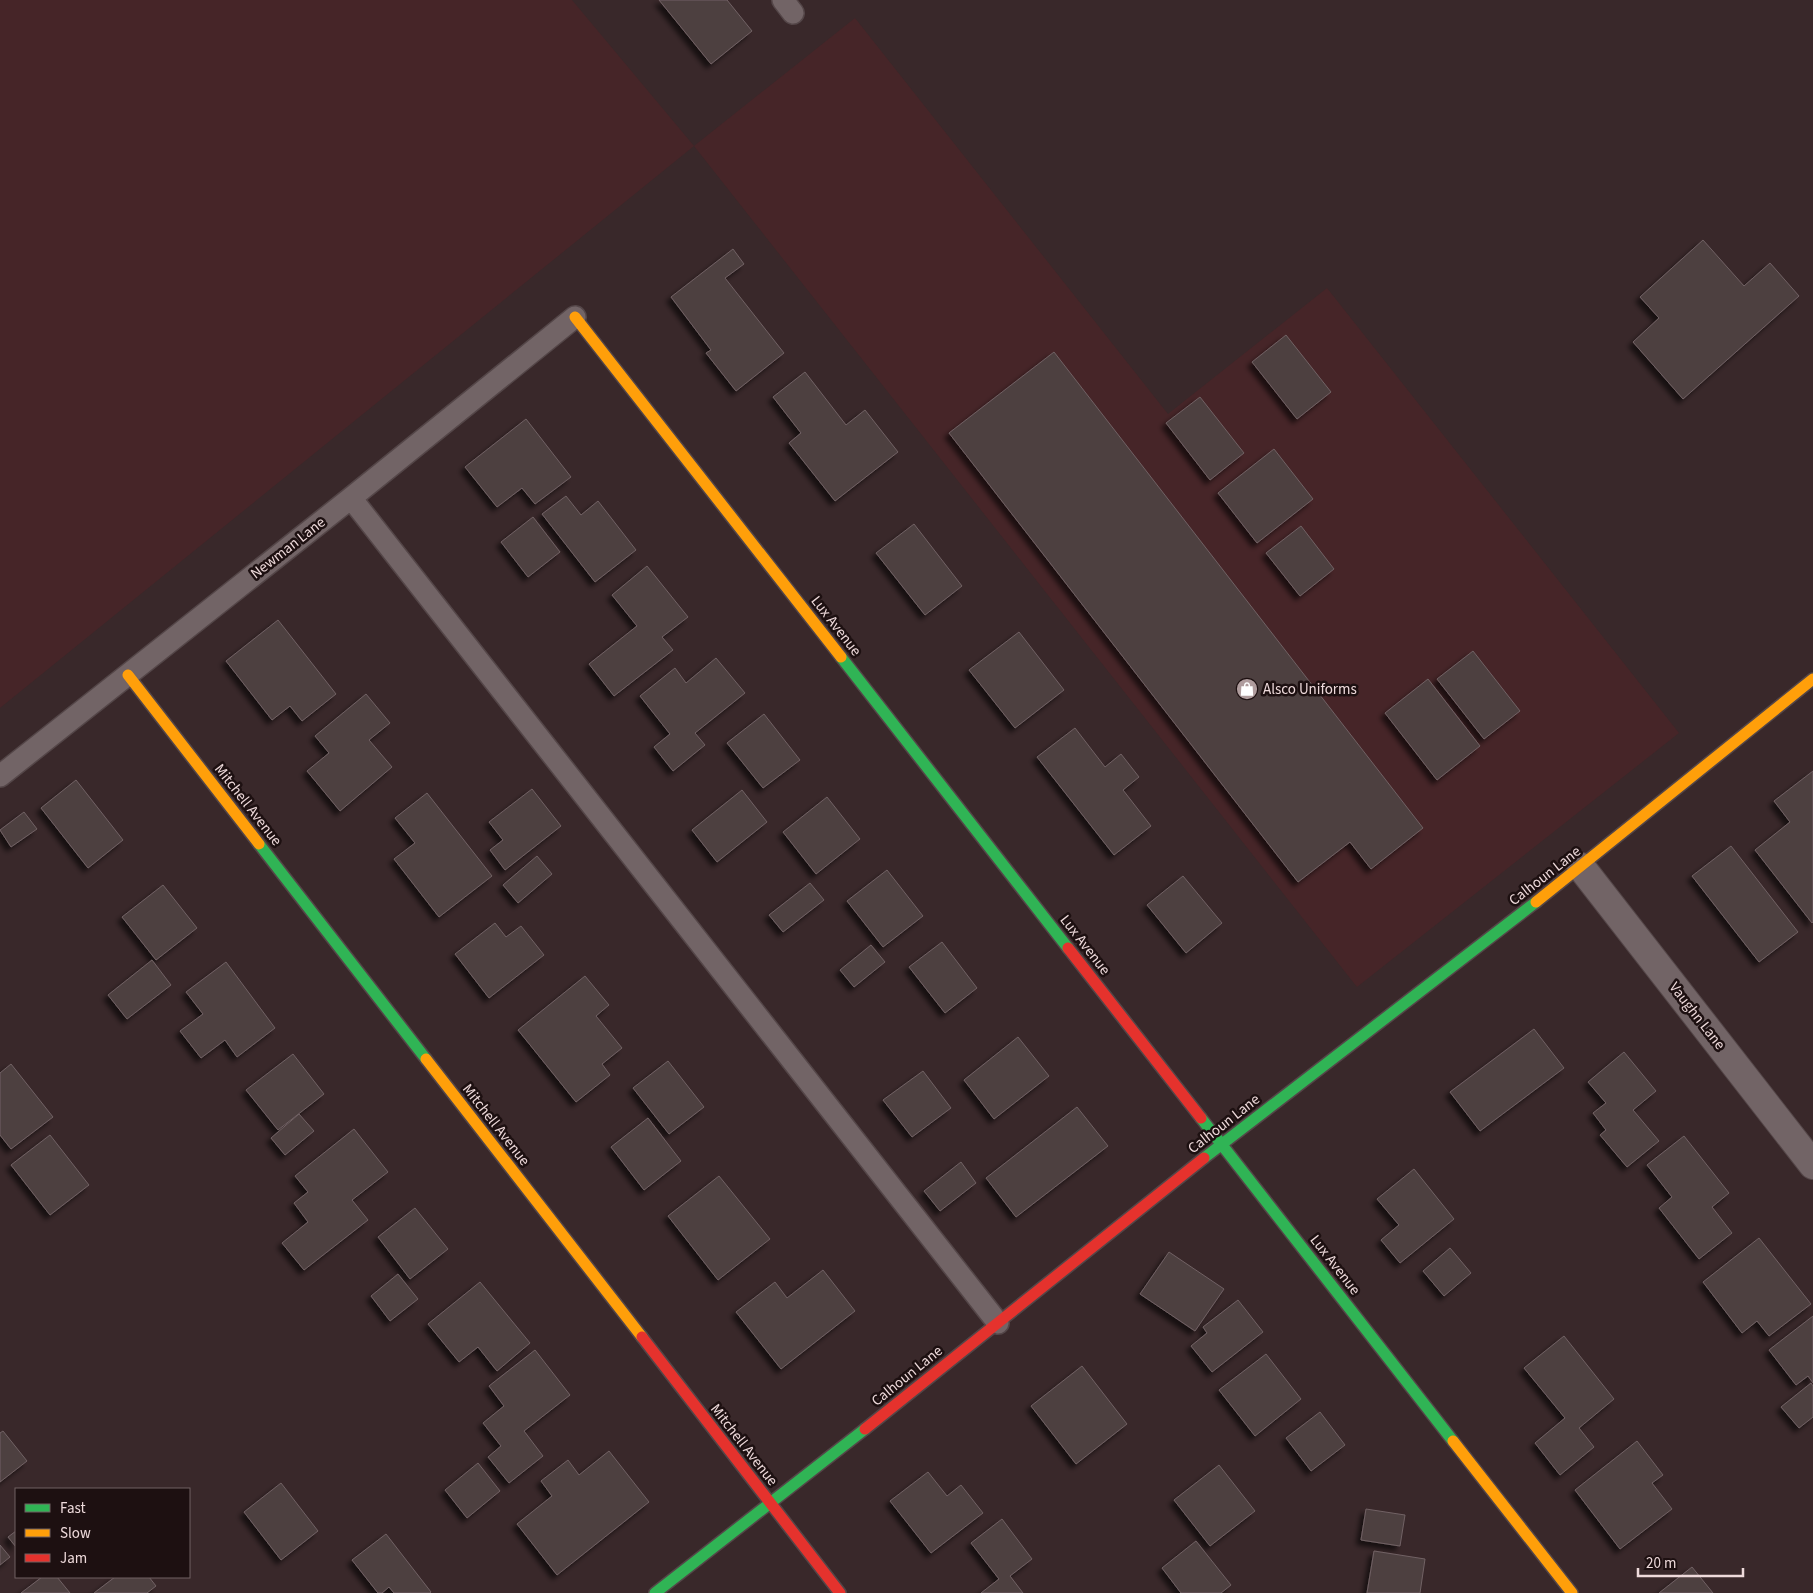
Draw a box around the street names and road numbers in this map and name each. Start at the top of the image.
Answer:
street label: Newman Lane [246,512,330,584]
street label: Lux Avenue [806,591,866,661]
street label: Mitchell Avenue [209,760,287,850]
street label: Calhoun Lane [1505,841,1585,911]
street label: Lux Avenue [1055,910,1115,980]
street label: Vaughn Lane [1664,978,1730,1054]
street label: Mitchell Avenue [457,1080,535,1170]
street label: Calhoun Lane [1184,1089,1264,1159]
street label: Lux Avenue [1305,1230,1365,1300]
street label: Calhoun Lane [867,1341,947,1411]
street label: Mitchell Avenue [705,1400,783,1490]

